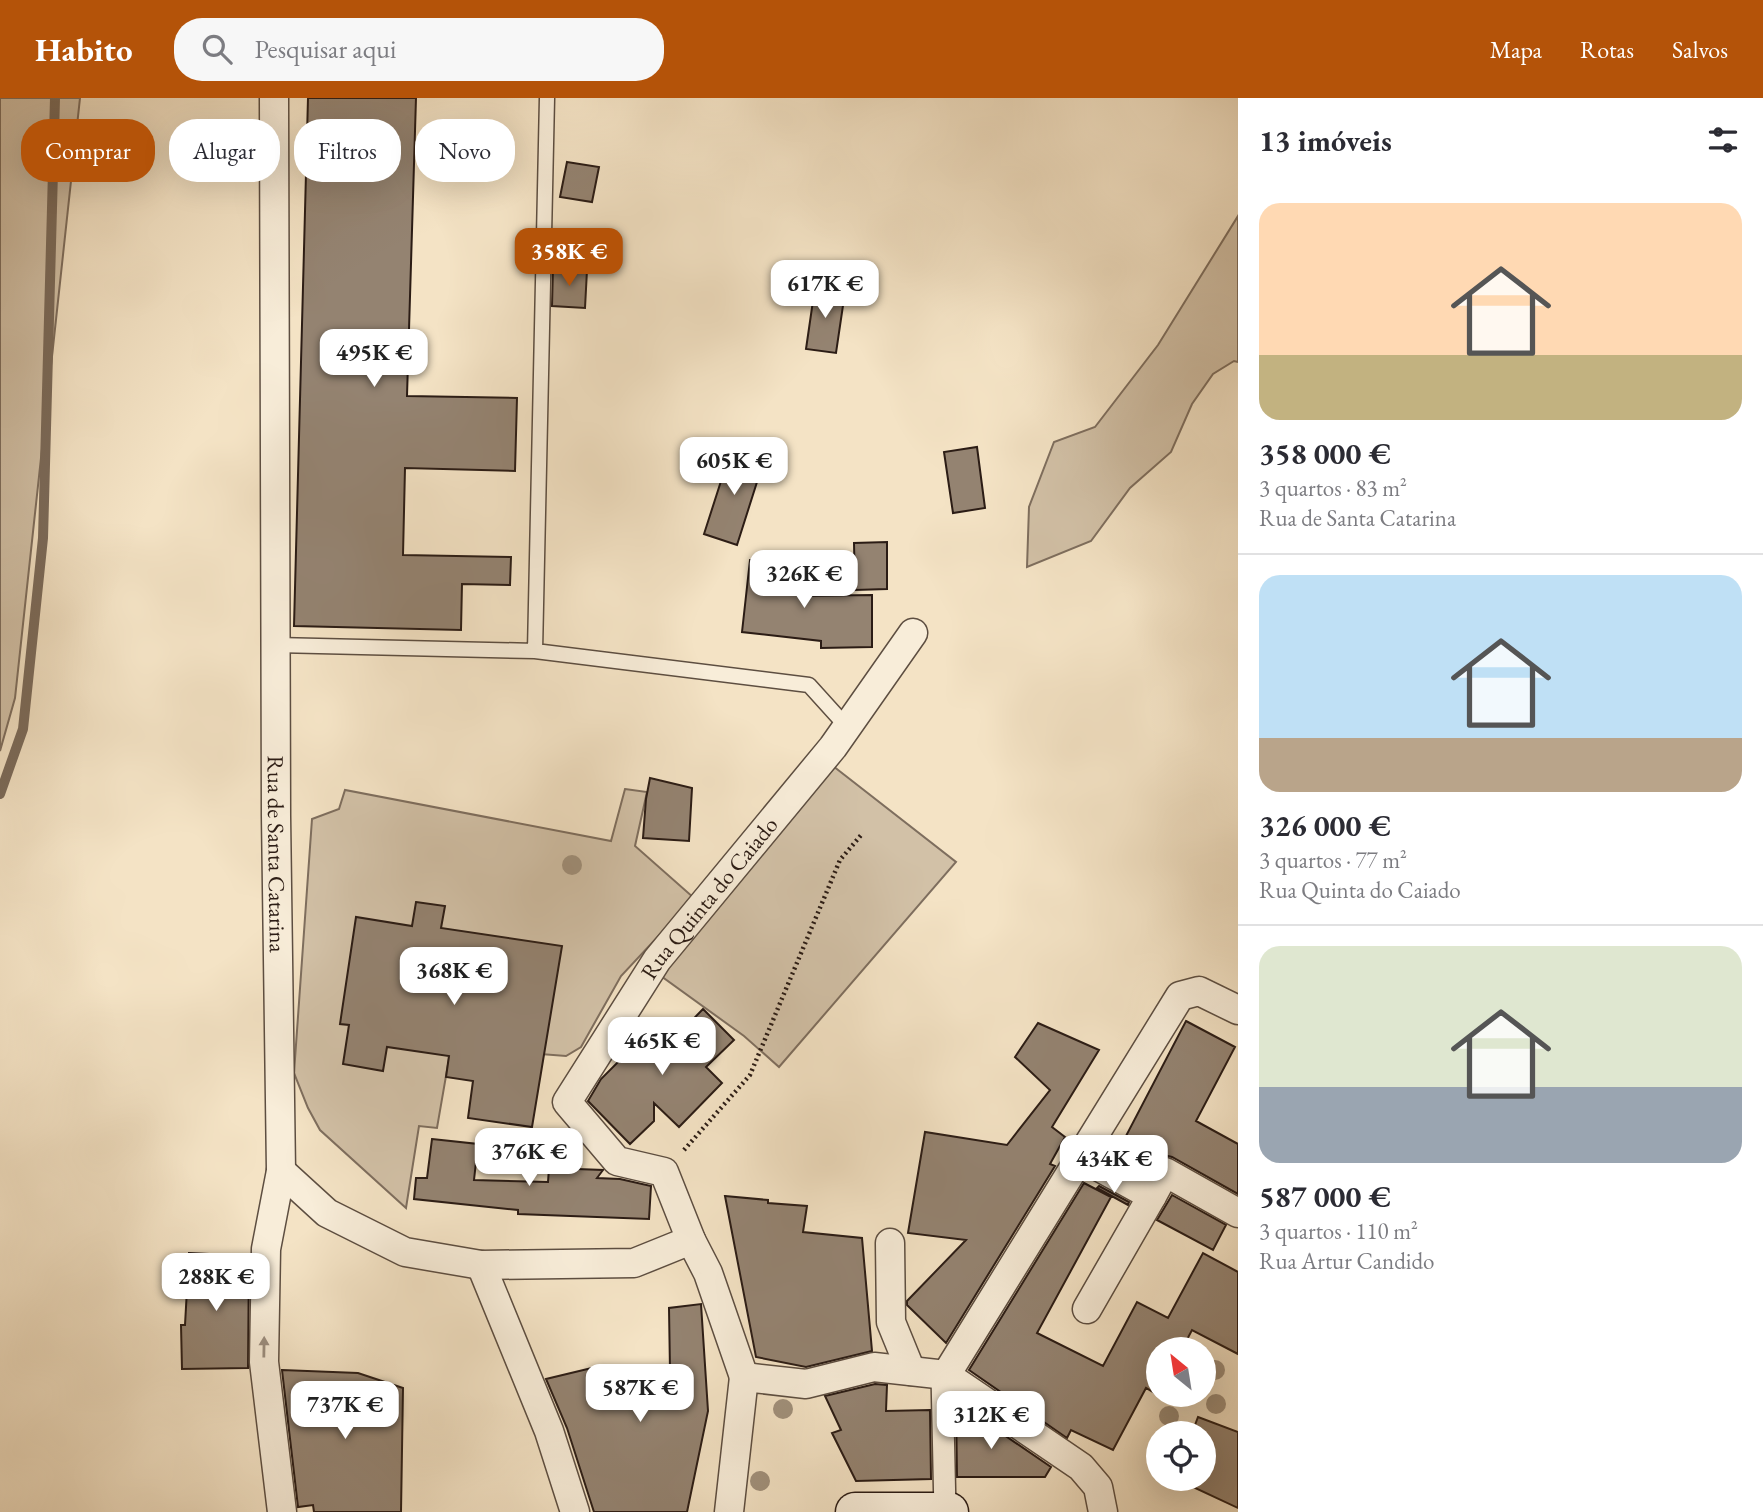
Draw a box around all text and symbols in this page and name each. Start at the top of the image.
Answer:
search box [174,18,664,81]
text: Habito [35,28,132,71]
icon: search [198,30,236,68]
text: Pesquisar aqui [254,32,396,66]
text: Mapa [1490,34,1542,65]
text: Rotas [1580,34,1634,65]
text: Salvos [1672,34,1728,65]
chip: Comprar [21,119,155,182]
chip: Alugar [169,119,280,182]
chip: Filtros [294,119,401,182]
chip: Novo [415,119,515,182]
text: 13 imóveis [1259,121,1392,160]
icon: filters [1704,121,1742,159]
pin: 358K € [512,228,626,288]
text: 358K € [531,236,607,266]
icon: home [1438,248,1564,374]
pin: 617K € [768,260,882,320]
text: 617K € [787,268,863,298]
pin: 495K € [317,330,431,389]
text: 495K € [336,337,412,367]
text: 358 000 € [1259,434,1391,473]
pin: 605K € [677,438,791,497]
text: 605K € [696,445,772,475]
text: 3 quartos · 83 m² [1259,473,1407,503]
text: Rua de Santa Catarina [1259,503,1456,533]
pin: 326K € [747,550,861,610]
text: 326K € [766,558,842,588]
icon: home [1438,620,1564,746]
street label: Rua de Santa Catarina [261,755,293,954]
text: 326 000 € [1259,806,1391,845]
street label: Rua Quinta do Caiado [634,810,784,985]
text: 3 quartos · 77 m² [1259,845,1407,875]
text: Rua Quinta do Caiado [1259,875,1461,905]
pin: 368K € [397,948,511,1007]
text: 368K € [416,955,492,985]
icon: home [1438,991,1564,1117]
pin: 465K € [605,1018,719,1077]
text: 465K € [624,1025,700,1055]
pin: 376K € [472,1128,586,1188]
text: 376K € [491,1136,567,1166]
pin: 434K € [1057,1136,1171,1195]
text: 434K € [1076,1143,1152,1173]
text: 587 000 € [1259,1177,1391,1216]
text: 3 quartos · 110 m² [1259,1216,1418,1246]
text: Rua Artur Candido [1259,1246,1434,1276]
pin: 288K € [159,1254,273,1313]
text: 288K € [178,1261,254,1291]
one-way arrow [258,1336,270,1358]
north arrow [1146,1337,1216,1407]
map controls [1146,1337,1216,1491]
pin: 587K € [583,1364,697,1424]
text: 587K € [602,1372,678,1402]
pin: 737K € [288,1382,402,1441]
text: 737K € [307,1389,383,1419]
pin: 312K € [934,1392,1048,1451]
text: 312K € [953,1399,1029,1429]
button: locate [1146,1421,1216,1491]

